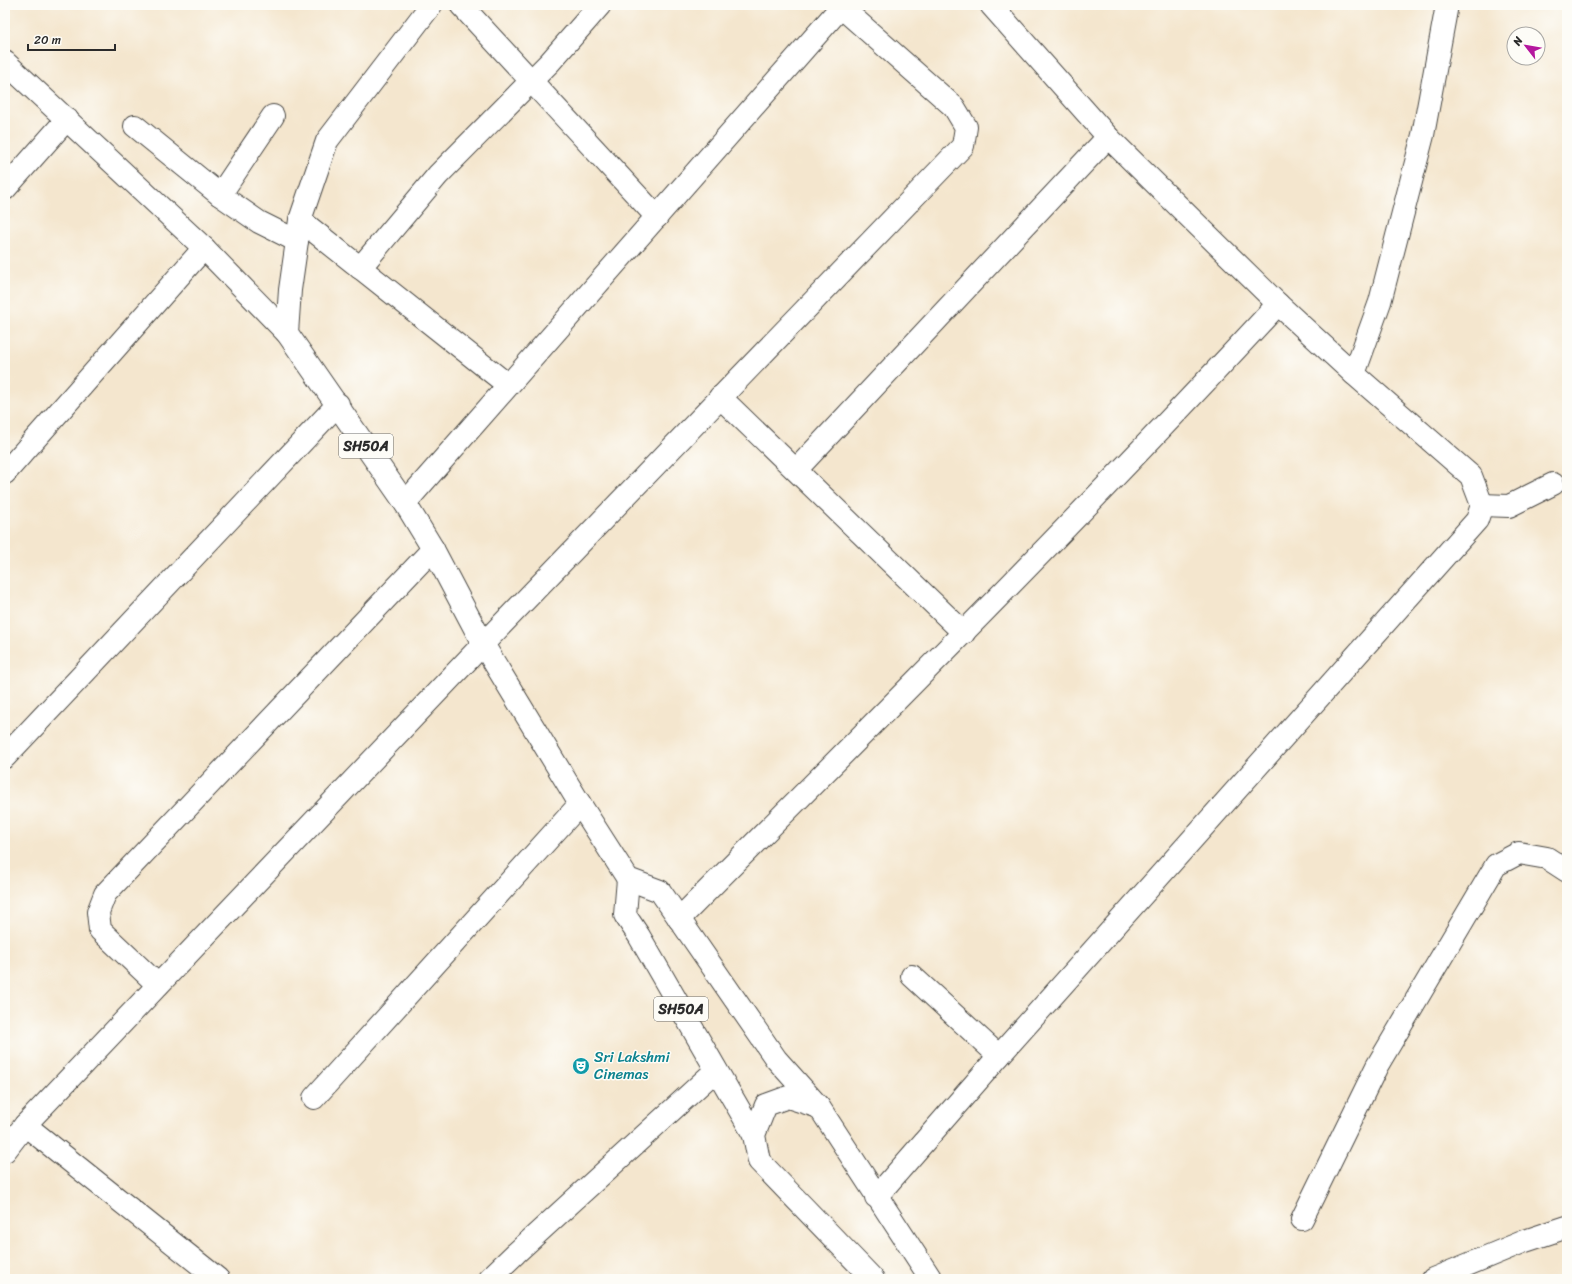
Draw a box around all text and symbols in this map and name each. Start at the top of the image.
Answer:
scale bar [28,26,115,52]
north arrow [1506,26,1546,66]
text: 20 m [34,29,61,51]
text: N [1507,33,1528,50]
road number: SH50A [339,434,393,458]
road number: SH50A [654,997,708,1021]
place label: Sri Lakshmi Cinemas [594,1044,671,1087]
theatre icon: Sri Lakshmi Cinemas [571,1056,591,1076]

